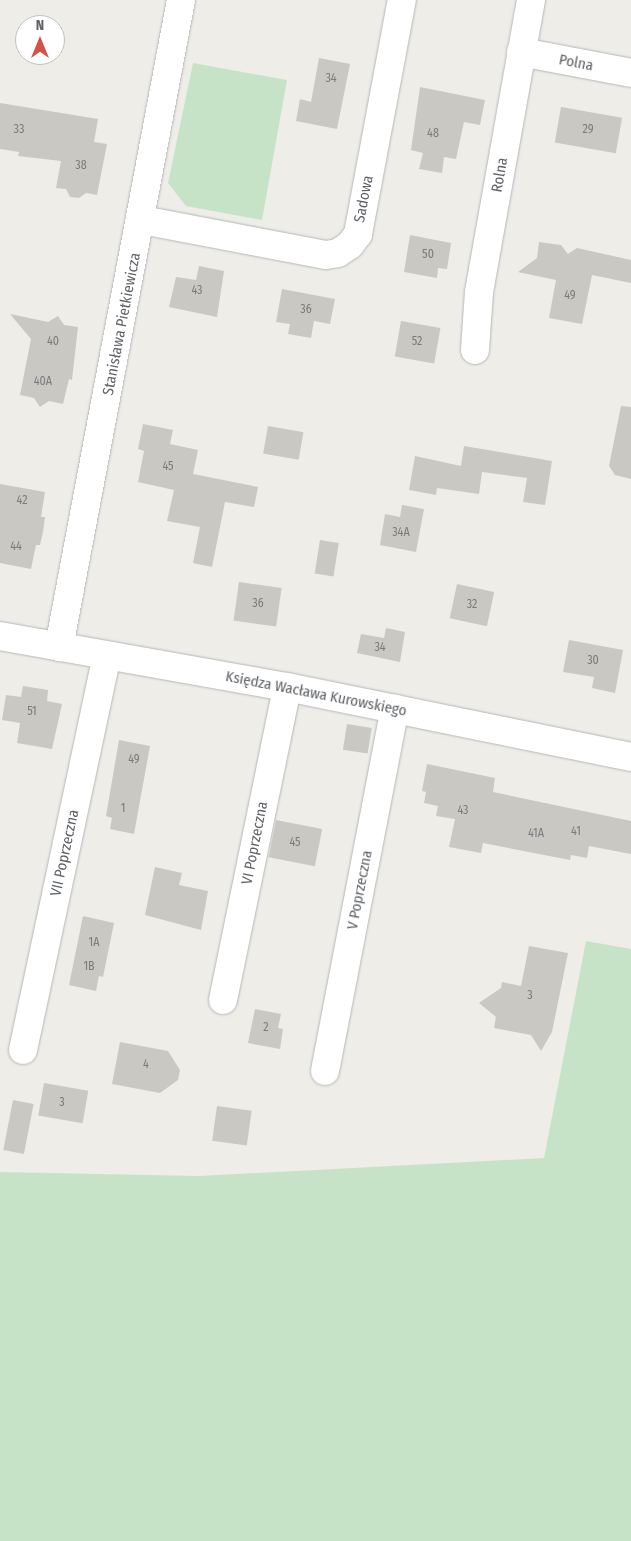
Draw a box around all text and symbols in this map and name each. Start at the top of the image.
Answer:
north arrow [15,15,65,65]
text: N [36,17,44,34]
street label: Polna [557,51,595,75]
house number: 34 [325,72,337,86]
house number: 33 [14,123,24,137]
house number: 29 [582,123,594,137]
house number: 48 [427,127,439,141]
street label: Rolna [488,156,512,194]
house number: 38 [75,159,87,173]
street label: Sadowa [351,174,377,224]
house number: 50 [422,248,434,262]
street label: Stanisława Pietkiewicza [99,251,145,397]
house number: 43 [191,284,203,298]
house number: 49 [564,289,576,303]
house number: 36 [300,303,312,317]
house number: 40 [47,335,59,349]
house number: 52 [412,335,422,349]
house number: 40A [34,375,52,389]
house number: 45 [162,460,174,474]
house number: 42 [17,494,27,508]
house number: 34A [392,526,410,540]
house number: 44 [10,540,22,554]
house number: 36 [252,597,264,611]
house number: 32 [467,598,477,612]
house number: 34 [374,641,386,655]
house number: 30 [587,654,599,668]
street label: Księdza Wacława Kurowskiego [224,668,408,720]
house number: 51 [27,705,37,719]
house number: 49 [128,753,140,767]
street label: VI Poprzeczna [238,800,272,886]
house number: 1 [121,802,125,816]
house number: 43 [457,804,469,818]
street label: VII Poprzeczna [47,808,83,898]
house number: 41 [571,825,581,839]
house number: 41A [528,827,544,841]
house number: 45 [289,836,301,850]
street label: V Poprzeczna [344,849,376,931]
house number: 1A [89,936,99,950]
house number: 1B [83,960,95,974]
house number: 3 [527,989,533,1003]
house number: 2 [263,1021,269,1035]
house number: 4 [143,1058,149,1072]
house number: 3 [59,1096,65,1110]

